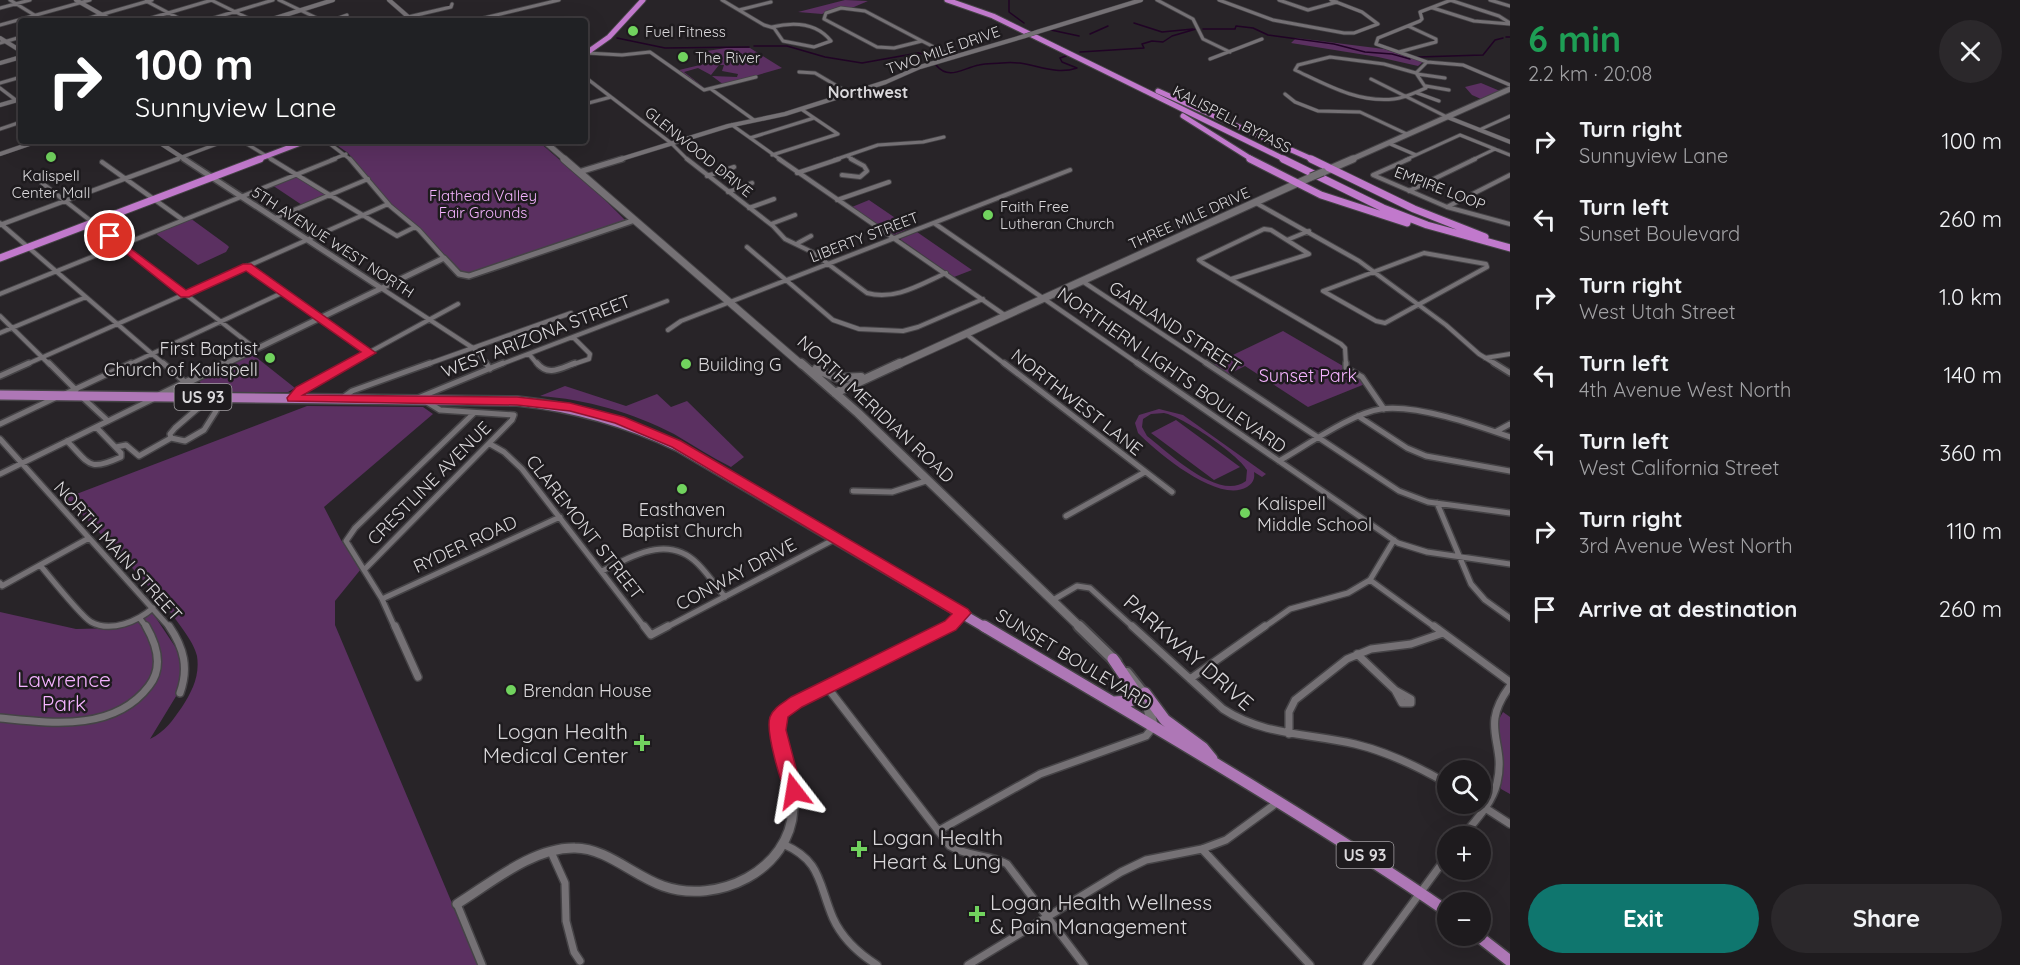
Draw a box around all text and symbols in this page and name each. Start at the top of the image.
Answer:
text: 6 min [1528,16,1621,61]
button: close [1939,20,2002,83]
place label: Fuel Fitness [645,22,726,41]
street label: TWO MILE DRIVE [884,22,1002,78]
marker: Fuel Fitness [626,24,640,38]
text: 100 m [135,38,253,91]
icon: right [36,42,114,120]
place label: The River [695,48,761,67]
marker: The River [676,50,690,64]
text: 2.2 km · 20:08 [1528,61,1652,86]
street label: KALISPELL BYPASS [1170,81,1294,157]
district label: Northwest [828,82,908,102]
text: Sunnyview Lane [135,90,337,124]
street label: GLENWOOD DRIVE [641,103,757,201]
text: Turn right [1579,115,1683,143]
icon: right [1528,125,1561,158]
text: 100 m [1942,127,2002,155]
text: Sunnyview Lane [1579,143,1728,168]
marker: Kalispell Center Mall [44,150,58,164]
street label: EMPIRE LOOP [1392,162,1488,214]
place label: Kalispell Center Mall [12,166,90,202]
street label: 5TH AVENUE WEST NORTH [248,182,418,302]
street label: THREE MILE DRIVE [1125,183,1253,253]
park label: Flathead Valley Fair Grounds [429,186,537,222]
text: Turn left [1579,193,1669,221]
place label: Faith Free Lutheran Church [1000,197,1115,233]
icon: left [1528,203,1561,236]
text: 260 m [1939,205,2002,233]
street label: LIBERTY STREET [807,207,921,267]
marker: Faith Free Lutheran Church [981,208,995,222]
pin [84,210,135,261]
icon: arrive [93,219,126,252]
text: Sunset Boulevard [1579,221,1740,246]
text: Turn right [1579,271,1683,299]
street label: GARLAND STREET [1105,276,1245,378]
icon: right [1528,281,1561,314]
street label: NORTHERN LIGHTS BOULEVARD [1053,282,1291,458]
text: 1.0 km [1939,283,2002,311]
street label: WEST ARIZONA STREET [438,289,634,383]
text: West Utah Street [1579,299,1736,324]
street label: NORTH MERIDIAN ROAD [793,330,959,488]
place label: First Baptist Church of Kalispell [104,337,258,381]
street label: NORTHWEST LANE [1007,344,1147,460]
text: Turn left [1579,349,1669,377]
marker: First Baptist Church of Kalispell [263,351,277,365]
place label: Building G [698,353,782,376]
marker: Building G [679,357,693,371]
icon: left [1528,359,1561,392]
text: 140 m [1943,361,2002,389]
park label: Sunset Park [1259,364,1357,387]
text: 4th Avenue West North [1579,377,1791,402]
road number: US 93 [174,384,232,410]
street label: CRESTLINE AVENUE [362,416,496,550]
text: Turn left [1579,427,1669,455]
icon: left [1528,437,1561,470]
text: 360 m [1939,439,2002,467]
street label: CLAREMONT STREET [521,450,649,604]
text: West California Street [1579,455,1779,480]
street label: NORTH MAIN STREET [49,476,187,626]
marker: Easthaven Baptist Church [675,482,689,496]
place label: Kalispell Middle School [1257,492,1372,536]
place label: Easthaven Baptist Church [621,498,743,542]
text: Turn right [1579,505,1683,533]
marker: Kalispell Middle School [1238,506,1252,520]
street label: RYDER ROAD [409,510,521,578]
icon: right [1528,515,1561,548]
text: 110 m [1947,517,2002,545]
street label: CONWAY DRIVE [672,533,800,615]
text: 3rd Avenue West North [1579,533,1793,558]
street label: PARKWAY DRIVE [1119,588,1259,716]
icon: arrive [1528,593,1561,626]
text: Arrive at destination [1579,595,1797,623]
text: 260 m [1939,595,2002,623]
street label: SUNSET BOULEVARD [992,603,1156,715]
park label: Lawrence Park [17,666,111,716]
place label: Brendan House [523,679,652,702]
marker: Brendan House [504,683,518,697]
place label: Logan Health Medical Center [483,718,628,768]
marker: Logan Health Medical Center [633,734,651,752]
position arrow [762,759,826,823]
map controls [1437,760,1491,946]
button: search [1437,760,1491,814]
place label: Logan Health Heart & Lung [872,824,1003,874]
button: + [1437,826,1491,880]
marker: Logan Health Heart & Lung [850,840,868,858]
road number: US 93 [1336,842,1394,868]
button: Exit [1528,884,1759,953]
button: Share [1771,884,2002,953]
place label: Logan Health Wellness & Pain Management [990,889,1212,939]
button: − [1437,892,1491,946]
marker: Logan Health Wellness & Pain Management [968,905,986,923]

